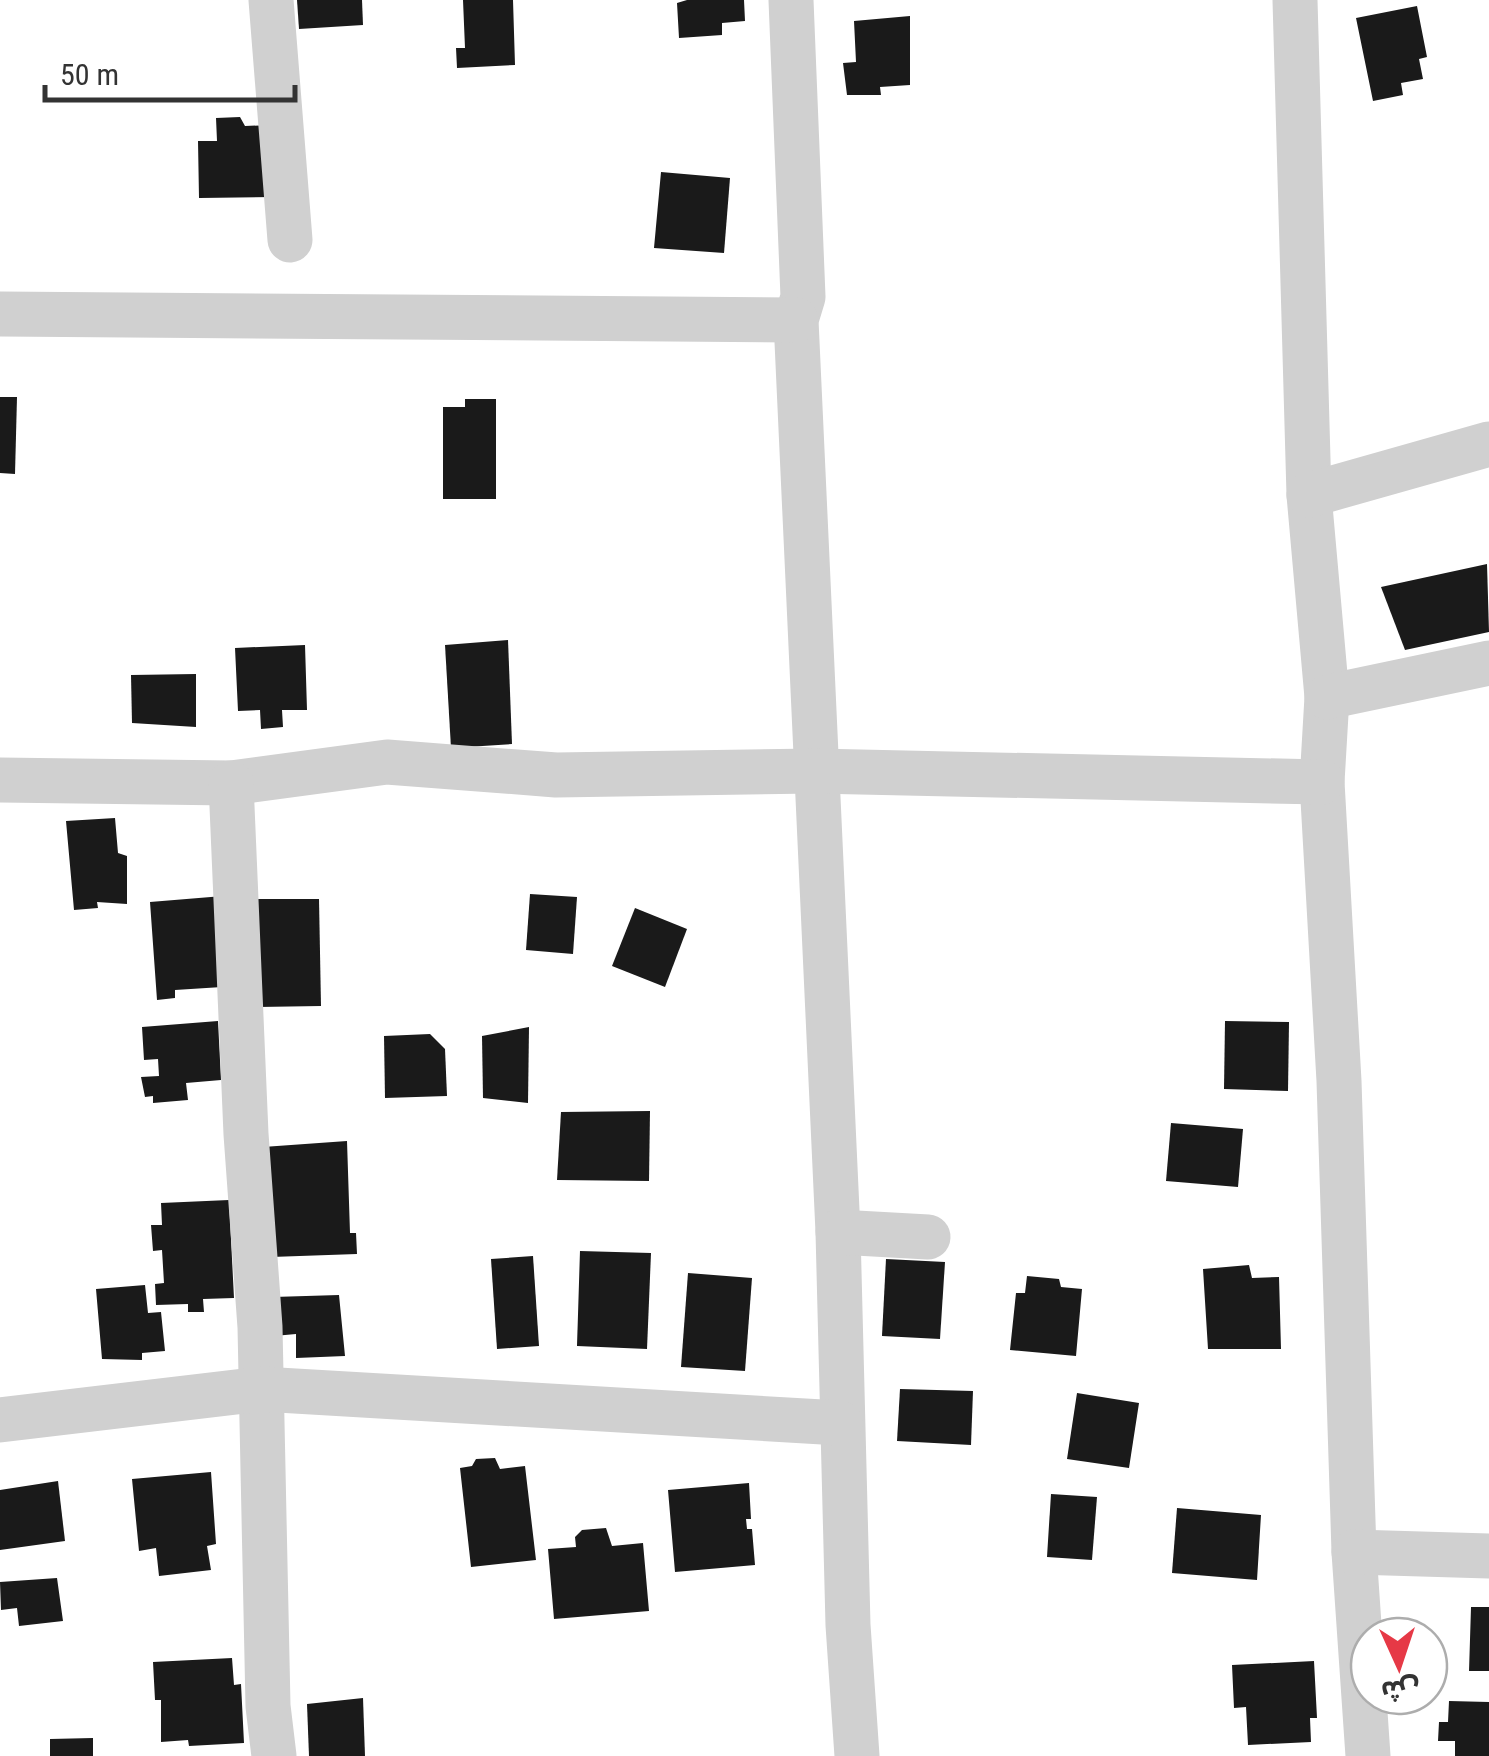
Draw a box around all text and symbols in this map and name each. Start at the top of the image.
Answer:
scale bar [45,40,295,102]
text: 50 m [60,57,119,92]
north arrow [1349,1616,1449,1716]
text: ش [1380,1673,1420,1708]

